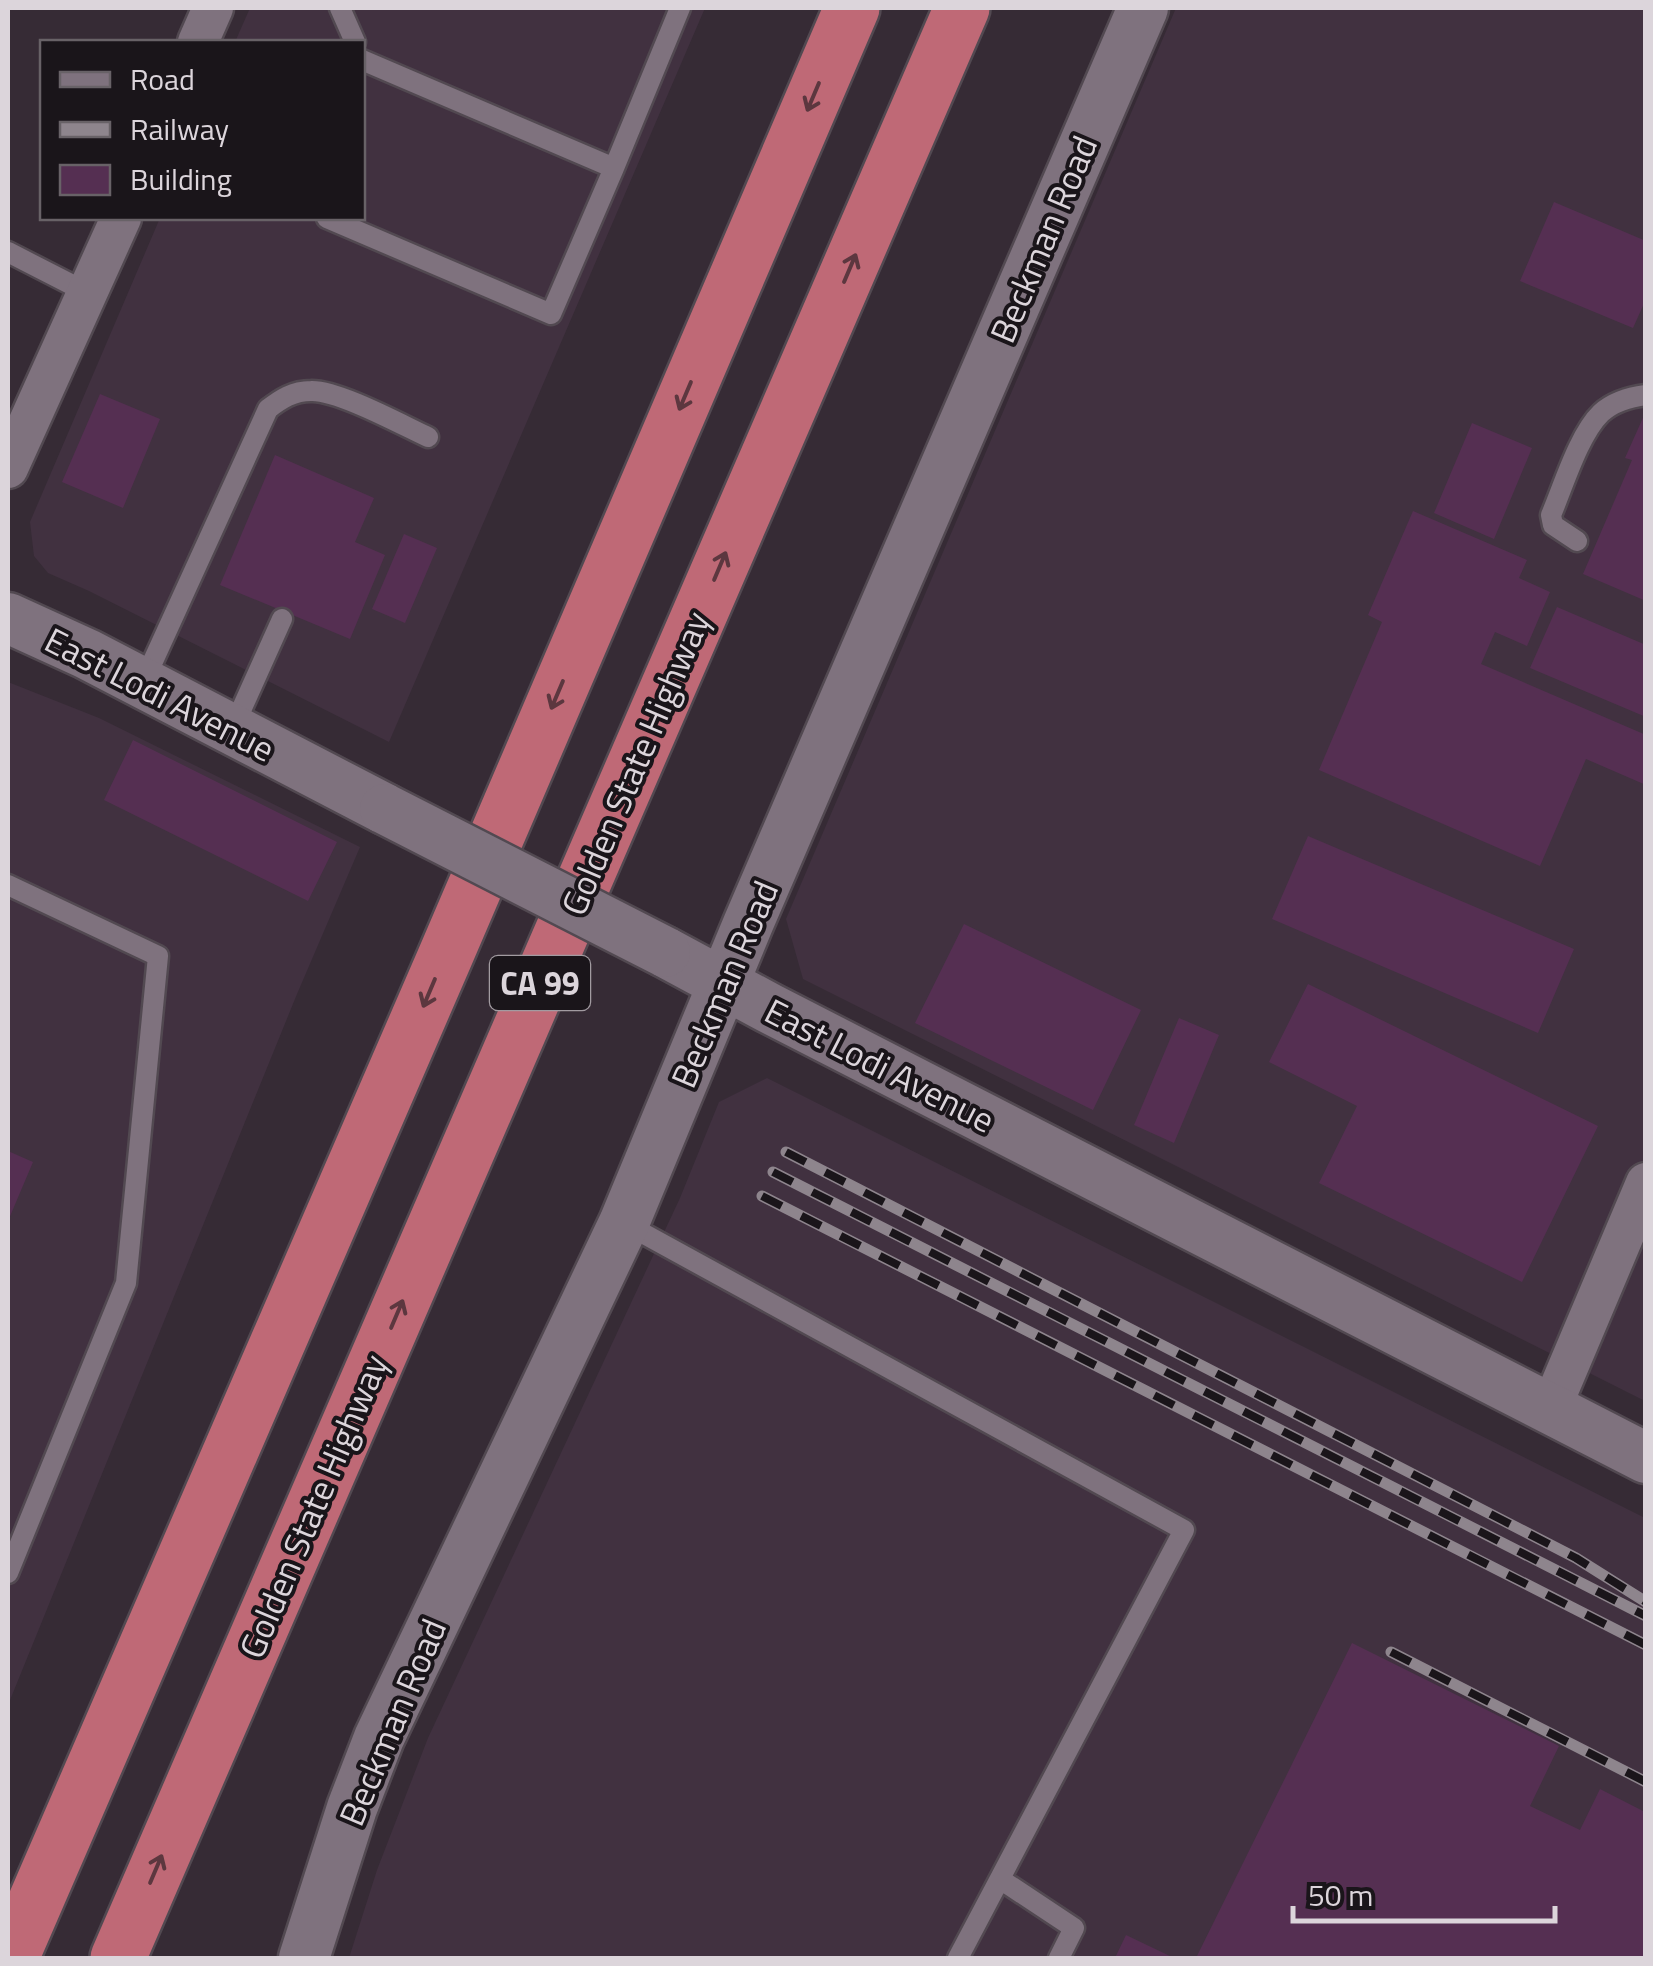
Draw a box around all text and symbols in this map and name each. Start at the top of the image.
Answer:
legend [40,40,365,220]
text: Road [130,56,195,102]
one-way arrow [803,81,821,112]
text: Railway [130,106,229,152]
street label: Beckman Road [975,127,1111,351]
text: Building [130,156,232,202]
one-way arrow [842,253,860,284]
one-way arrow [675,380,693,411]
one-way arrow [713,551,731,582]
street label: Golden State Highway [547,603,724,923]
street label: East Lodi Avenue [36,613,284,775]
one-way arrow [547,679,565,709]
street label: Beckman Road [656,872,792,1096]
road number: CA 99 [490,956,590,1010]
one-way arrow [419,977,437,1008]
street label: East Lodi Avenue [756,984,1004,1146]
one-way arrow [389,1299,407,1330]
street label: Golden State Highway [225,1346,402,1666]
street label: Beckman Road [324,1610,460,1834]
one-way arrow [148,1854,166,1885]
scale bar [1293,1861,1556,1923]
text: 50 m [1308,1872,1373,1918]

